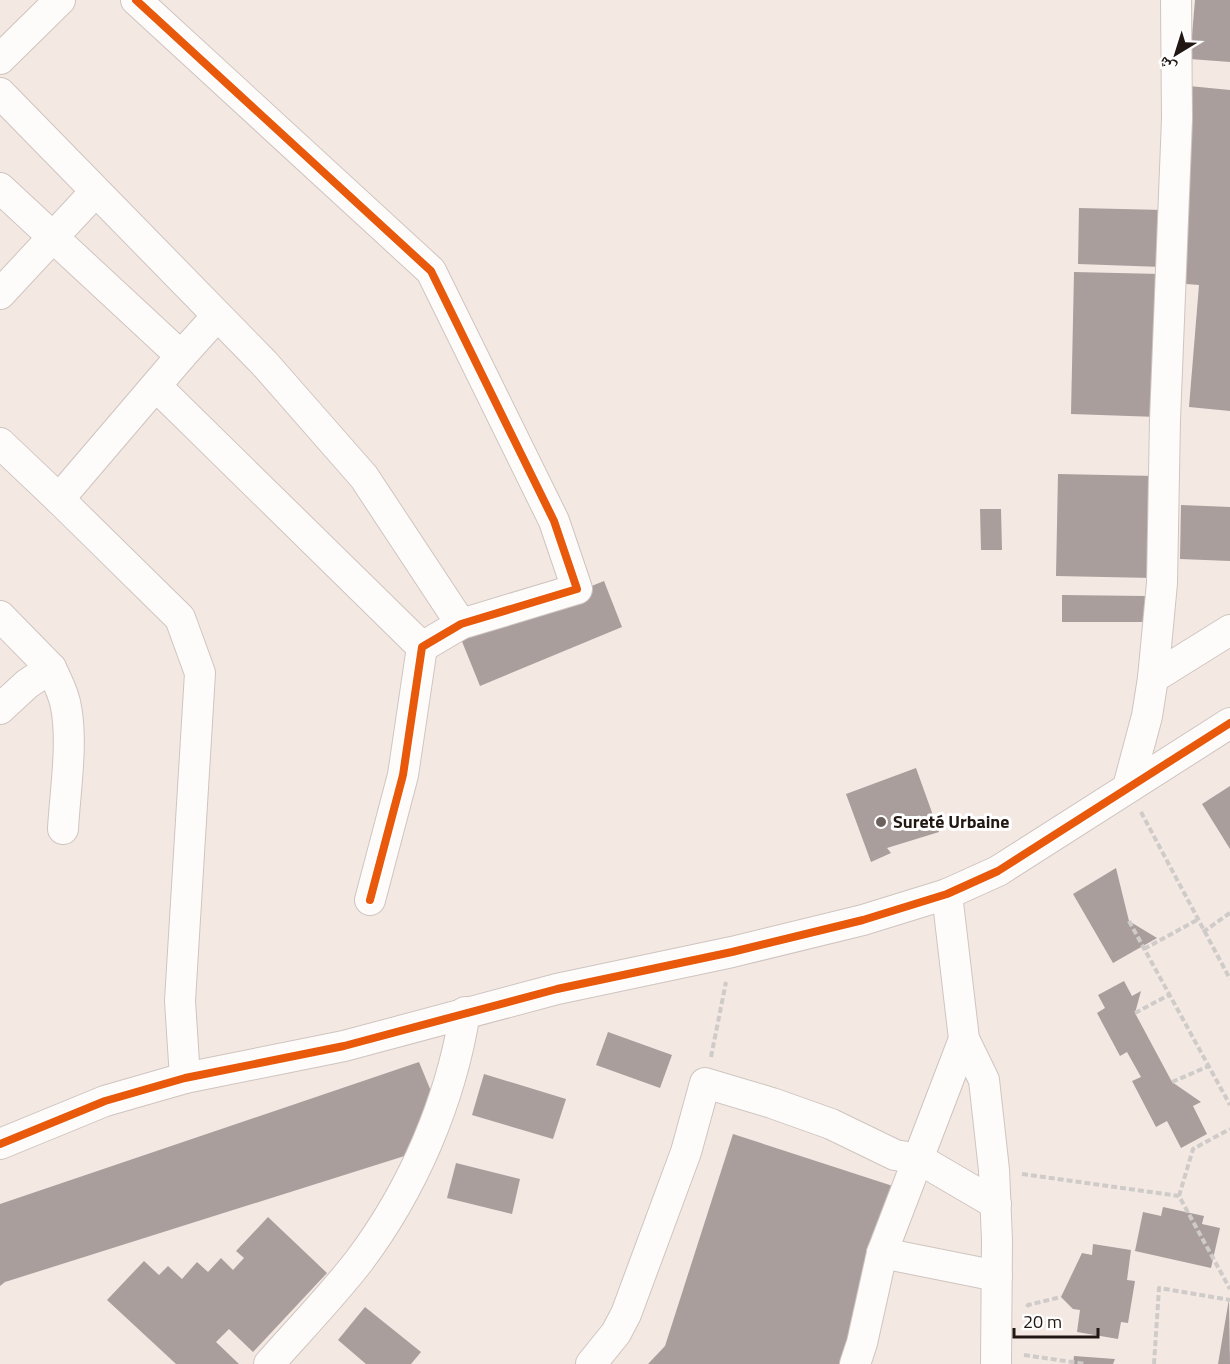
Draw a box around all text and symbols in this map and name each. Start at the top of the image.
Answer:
north arrow [1146,24,1206,84]
text: ش [1153,51,1181,81]
place label: Sureté Urbaine [893,808,1009,835]
marker: Sureté Urbaine [874,815,888,829]
scale bar [1014,1301,1098,1339]
text: 20 m [1023,1308,1062,1335]

